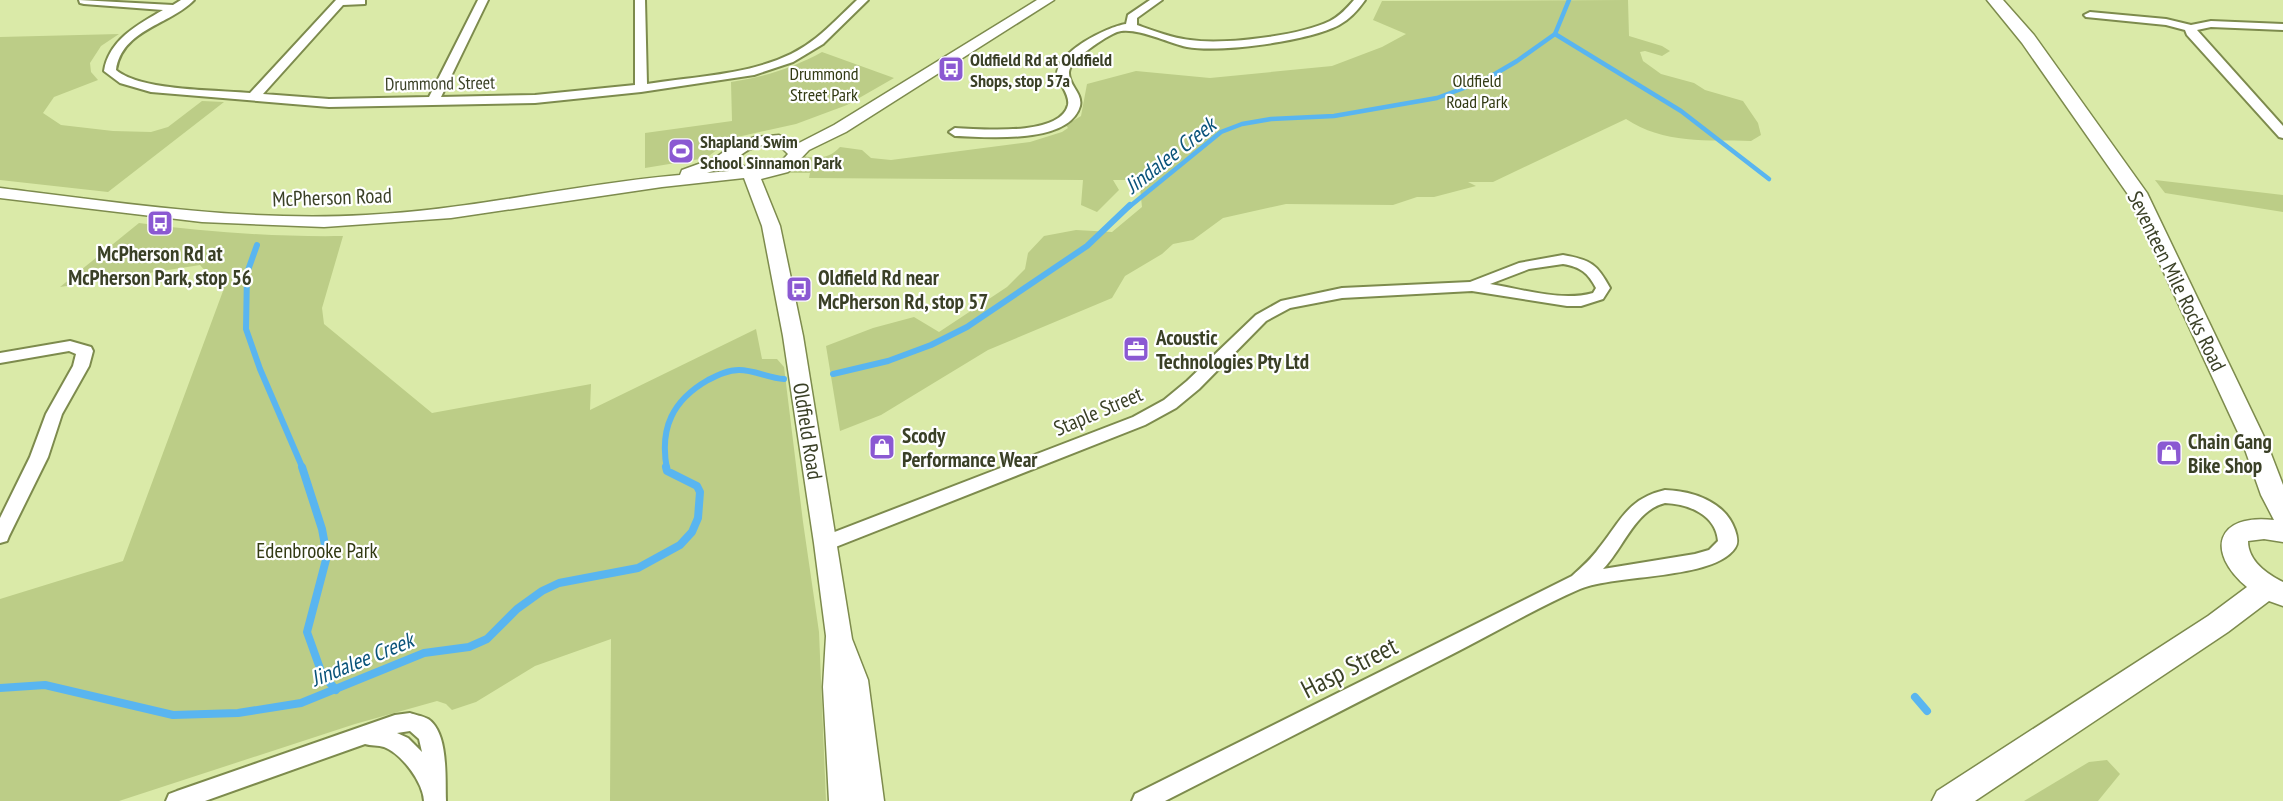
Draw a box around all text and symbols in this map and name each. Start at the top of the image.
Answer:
place label: Oldfield Rd at Oldfield Shops, stop 57a [970,48,1112,92]
bus stop icon: Oldfield Rd at Oldfield Shops, stop 57a [936,54,966,84]
park label: Drummond Street Park [789,62,859,106]
park label: Oldfield Road Park [1446,69,1508,113]
street label: Drummond Street [385,71,495,95]
water label: Jindalee Creek [1118,109,1223,200]
place label: Shapland Swim School Sinnamon Park [700,130,843,174]
sports icon: Shapland Swim School Sinnamon Park [666,136,696,166]
street label: McPherson Road [272,181,392,213]
street label: Seventeen Mile Rocks Road [2122,187,2232,375]
bus stop icon: McPherson Rd at McPherson Park, stop 56 [145,208,175,238]
place label: McPherson Rd at McPherson Park, stop 56 [68,240,252,291]
place label: Oldfield Rd near McPherson Rd, stop 57 [818,264,988,315]
bus stop icon: Oldfield Rd near McPherson Rd, stop 57 [784,274,814,304]
place label: Acoustic Technologies Pty Ltd [1155,324,1309,375]
office icon: Acoustic Technologies Pty Ltd [1121,334,1151,364]
street label: Staple Street [1050,380,1147,442]
street label: Oldfield Road [787,381,829,481]
place label: Scody Performance Wear [902,422,1038,473]
place label: Chain Gang Bike Shop [2188,428,2272,479]
shop icon: Scody Performance Wear [867,432,897,462]
shop icon: Chain Gang Bike Shop [2154,438,2184,468]
park label: Edenbrooke Park [256,537,378,564]
water label: Jindalee Creek [306,625,420,693]
street label: Hasp Street [1295,629,1403,705]

